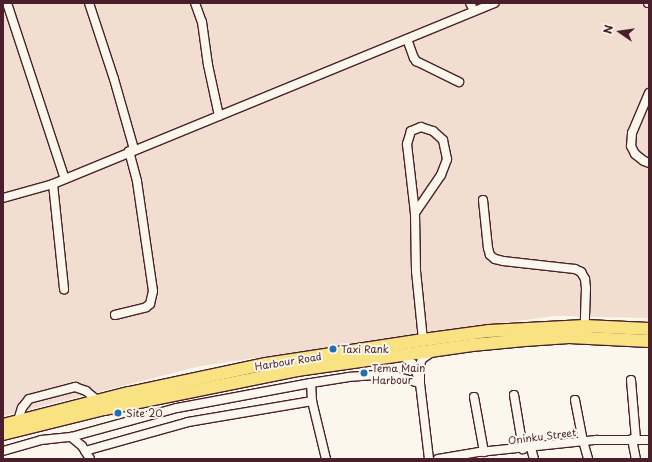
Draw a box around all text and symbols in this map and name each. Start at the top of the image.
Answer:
north arrow [600,12,640,52]
text: N [599,23,617,35]
place label: Taxi Rank [341,343,389,355]
marker: Taxi Rank [328,344,338,354]
street label: Harbour Road [254,350,322,372]
place label: Tema Main Harbour [372,361,425,384]
marker: Tema Main Harbour [359,368,369,378]
place label: Site 20 [126,407,162,419]
marker: Site 20 [113,408,123,418]
street label: Oninku Street [507,426,577,446]

